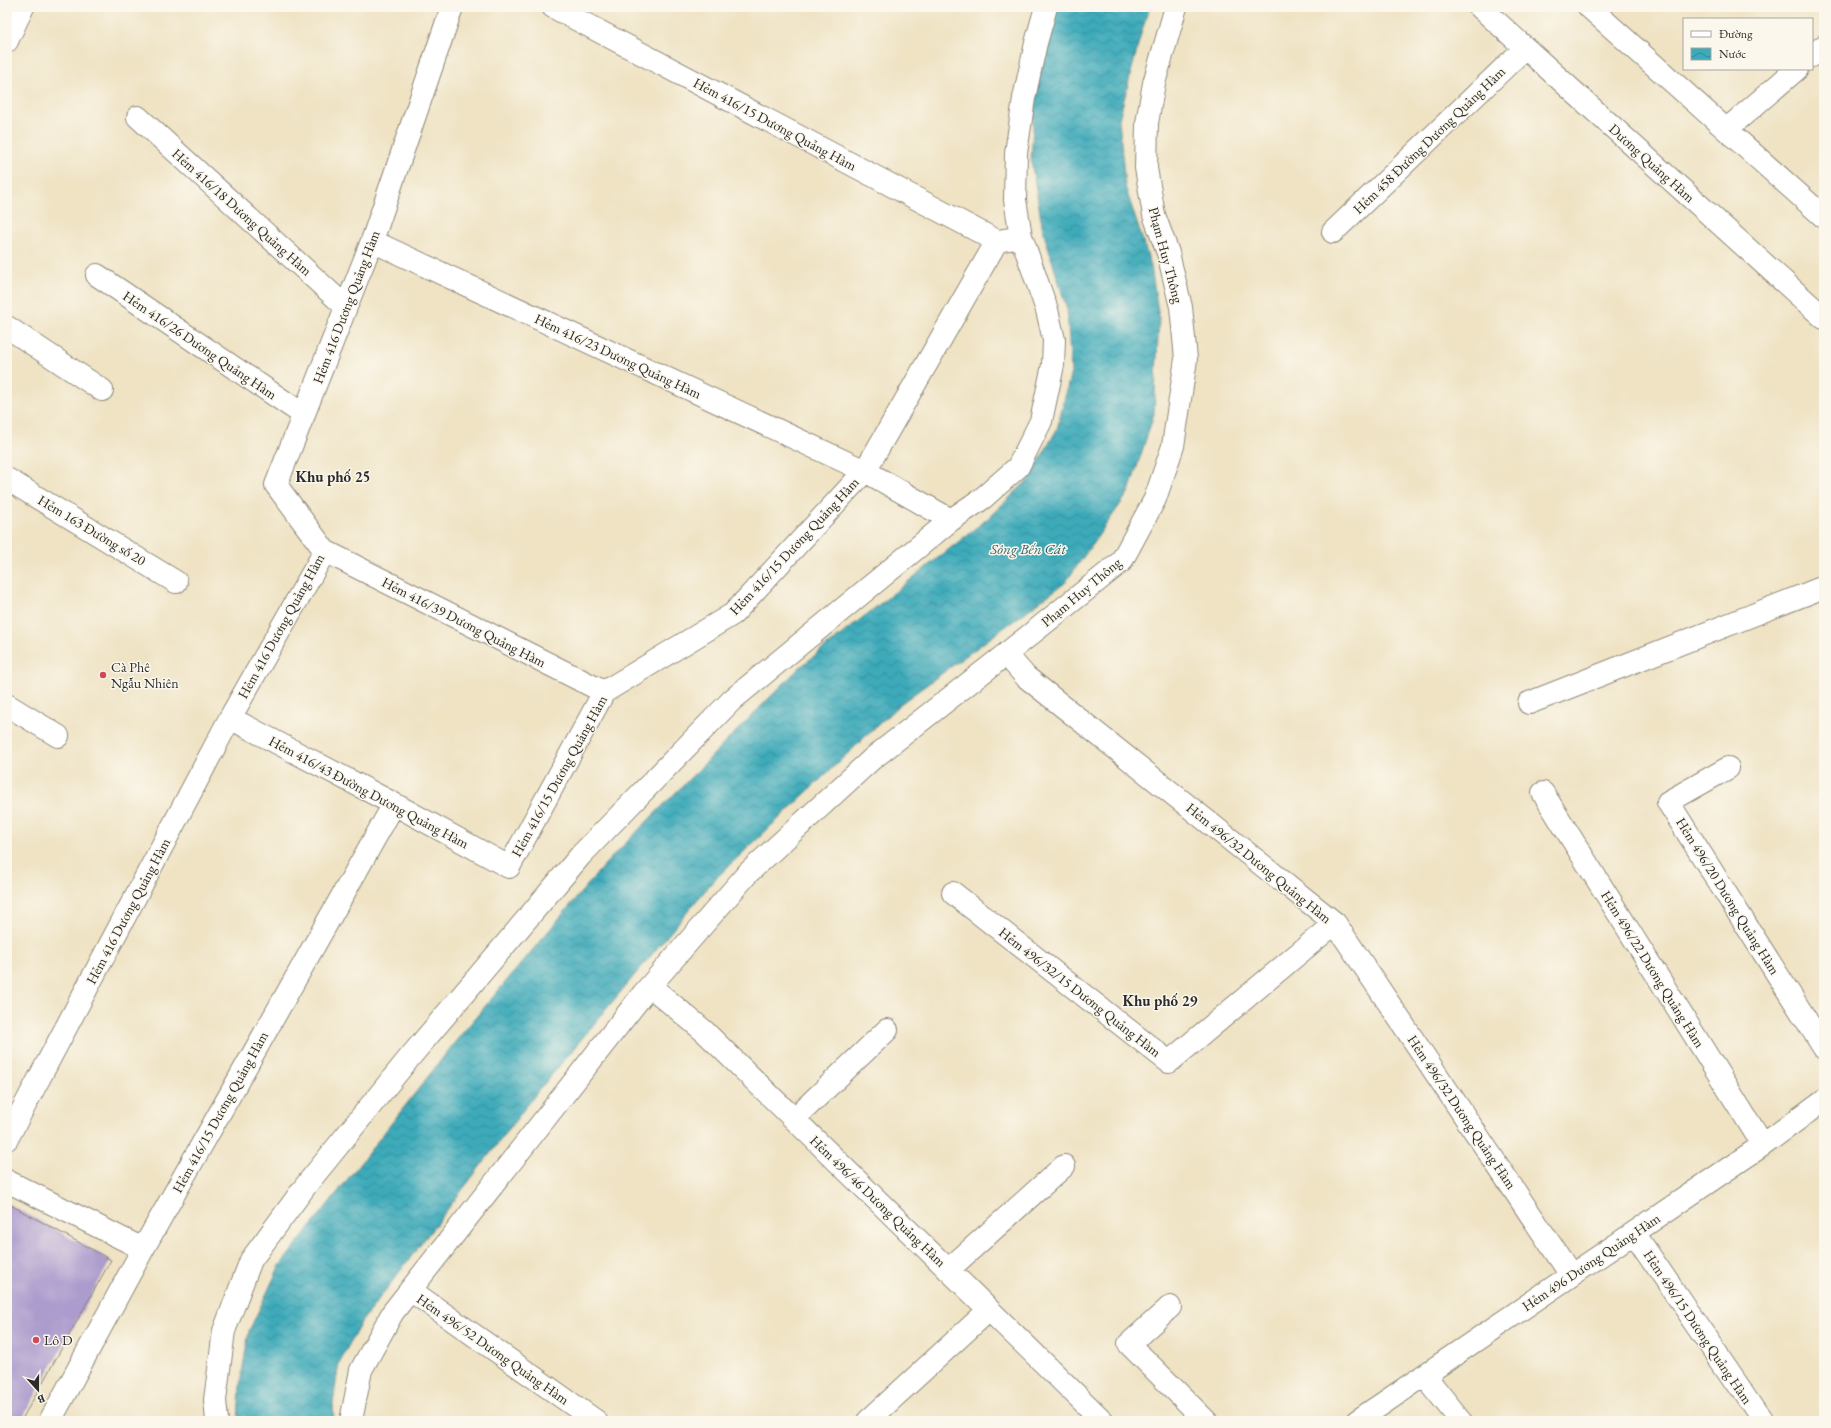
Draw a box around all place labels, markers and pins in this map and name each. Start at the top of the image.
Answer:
place label: Cà Phê Ngẫu Nhiên [111,658,179,692]
marker: Cà Phê Ngẫu Nhiên [98,670,108,680]
place label: Lô D [44,1331,73,1349]
marker: Lô D [31,1335,41,1345]

